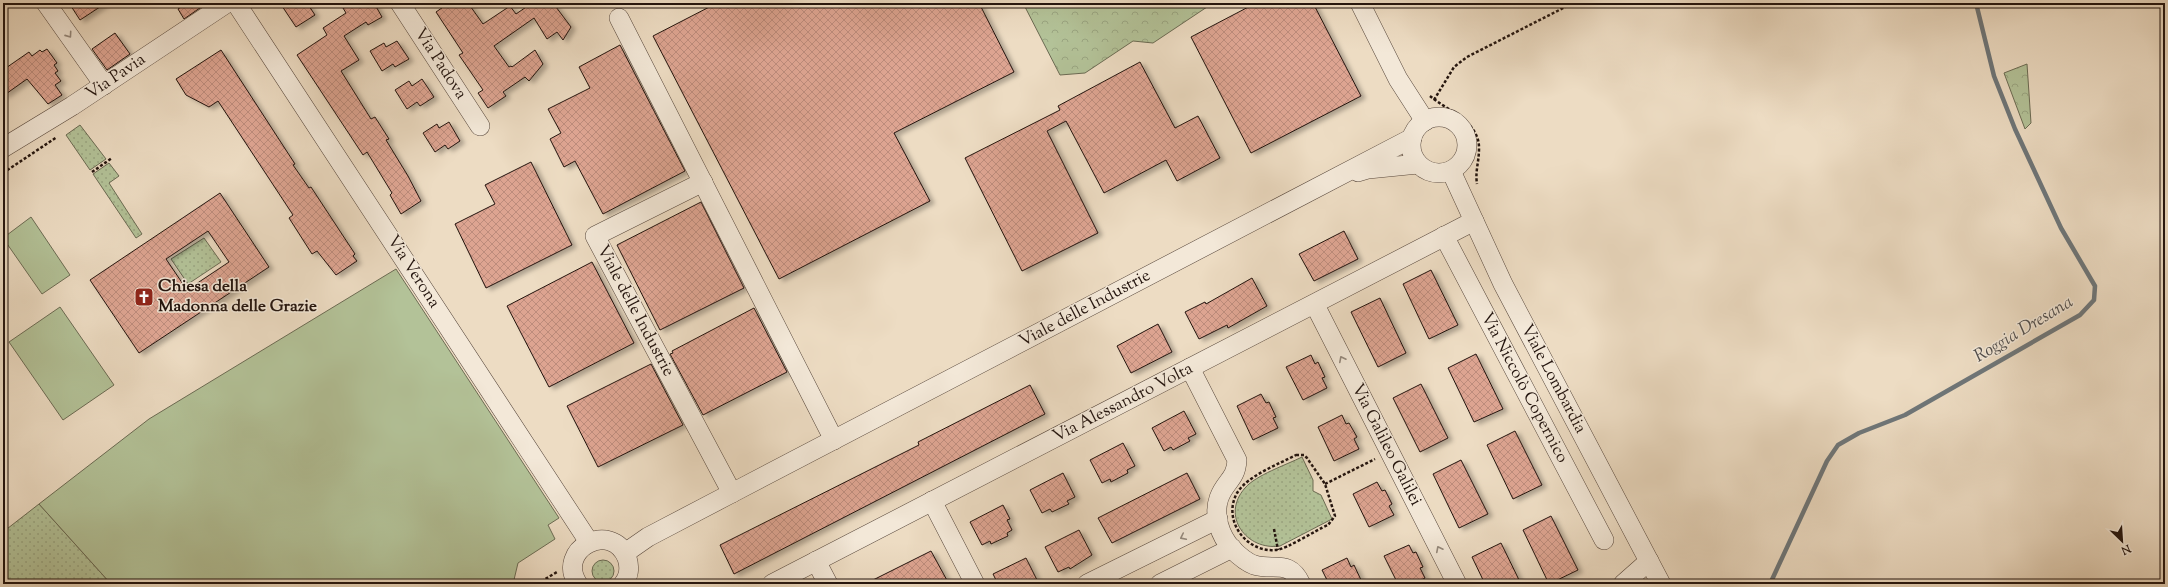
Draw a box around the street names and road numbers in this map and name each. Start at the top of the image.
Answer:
street label: Via Padova [408,24,472,105]
street label: Via Pavia [81,48,151,106]
street label: Via Verona [380,231,446,313]
street label: Viale delle Industrie [590,241,680,381]
street label: Viale delle Industrie [1015,264,1155,354]
street label: Via Niccolò Copernico [1474,309,1574,467]
street label: Viale Lombardia [1514,320,1592,438]
street label: Via Alessandro Volta [1049,357,1197,449]
street label: Via Galileo Galilei [1345,380,1427,510]

